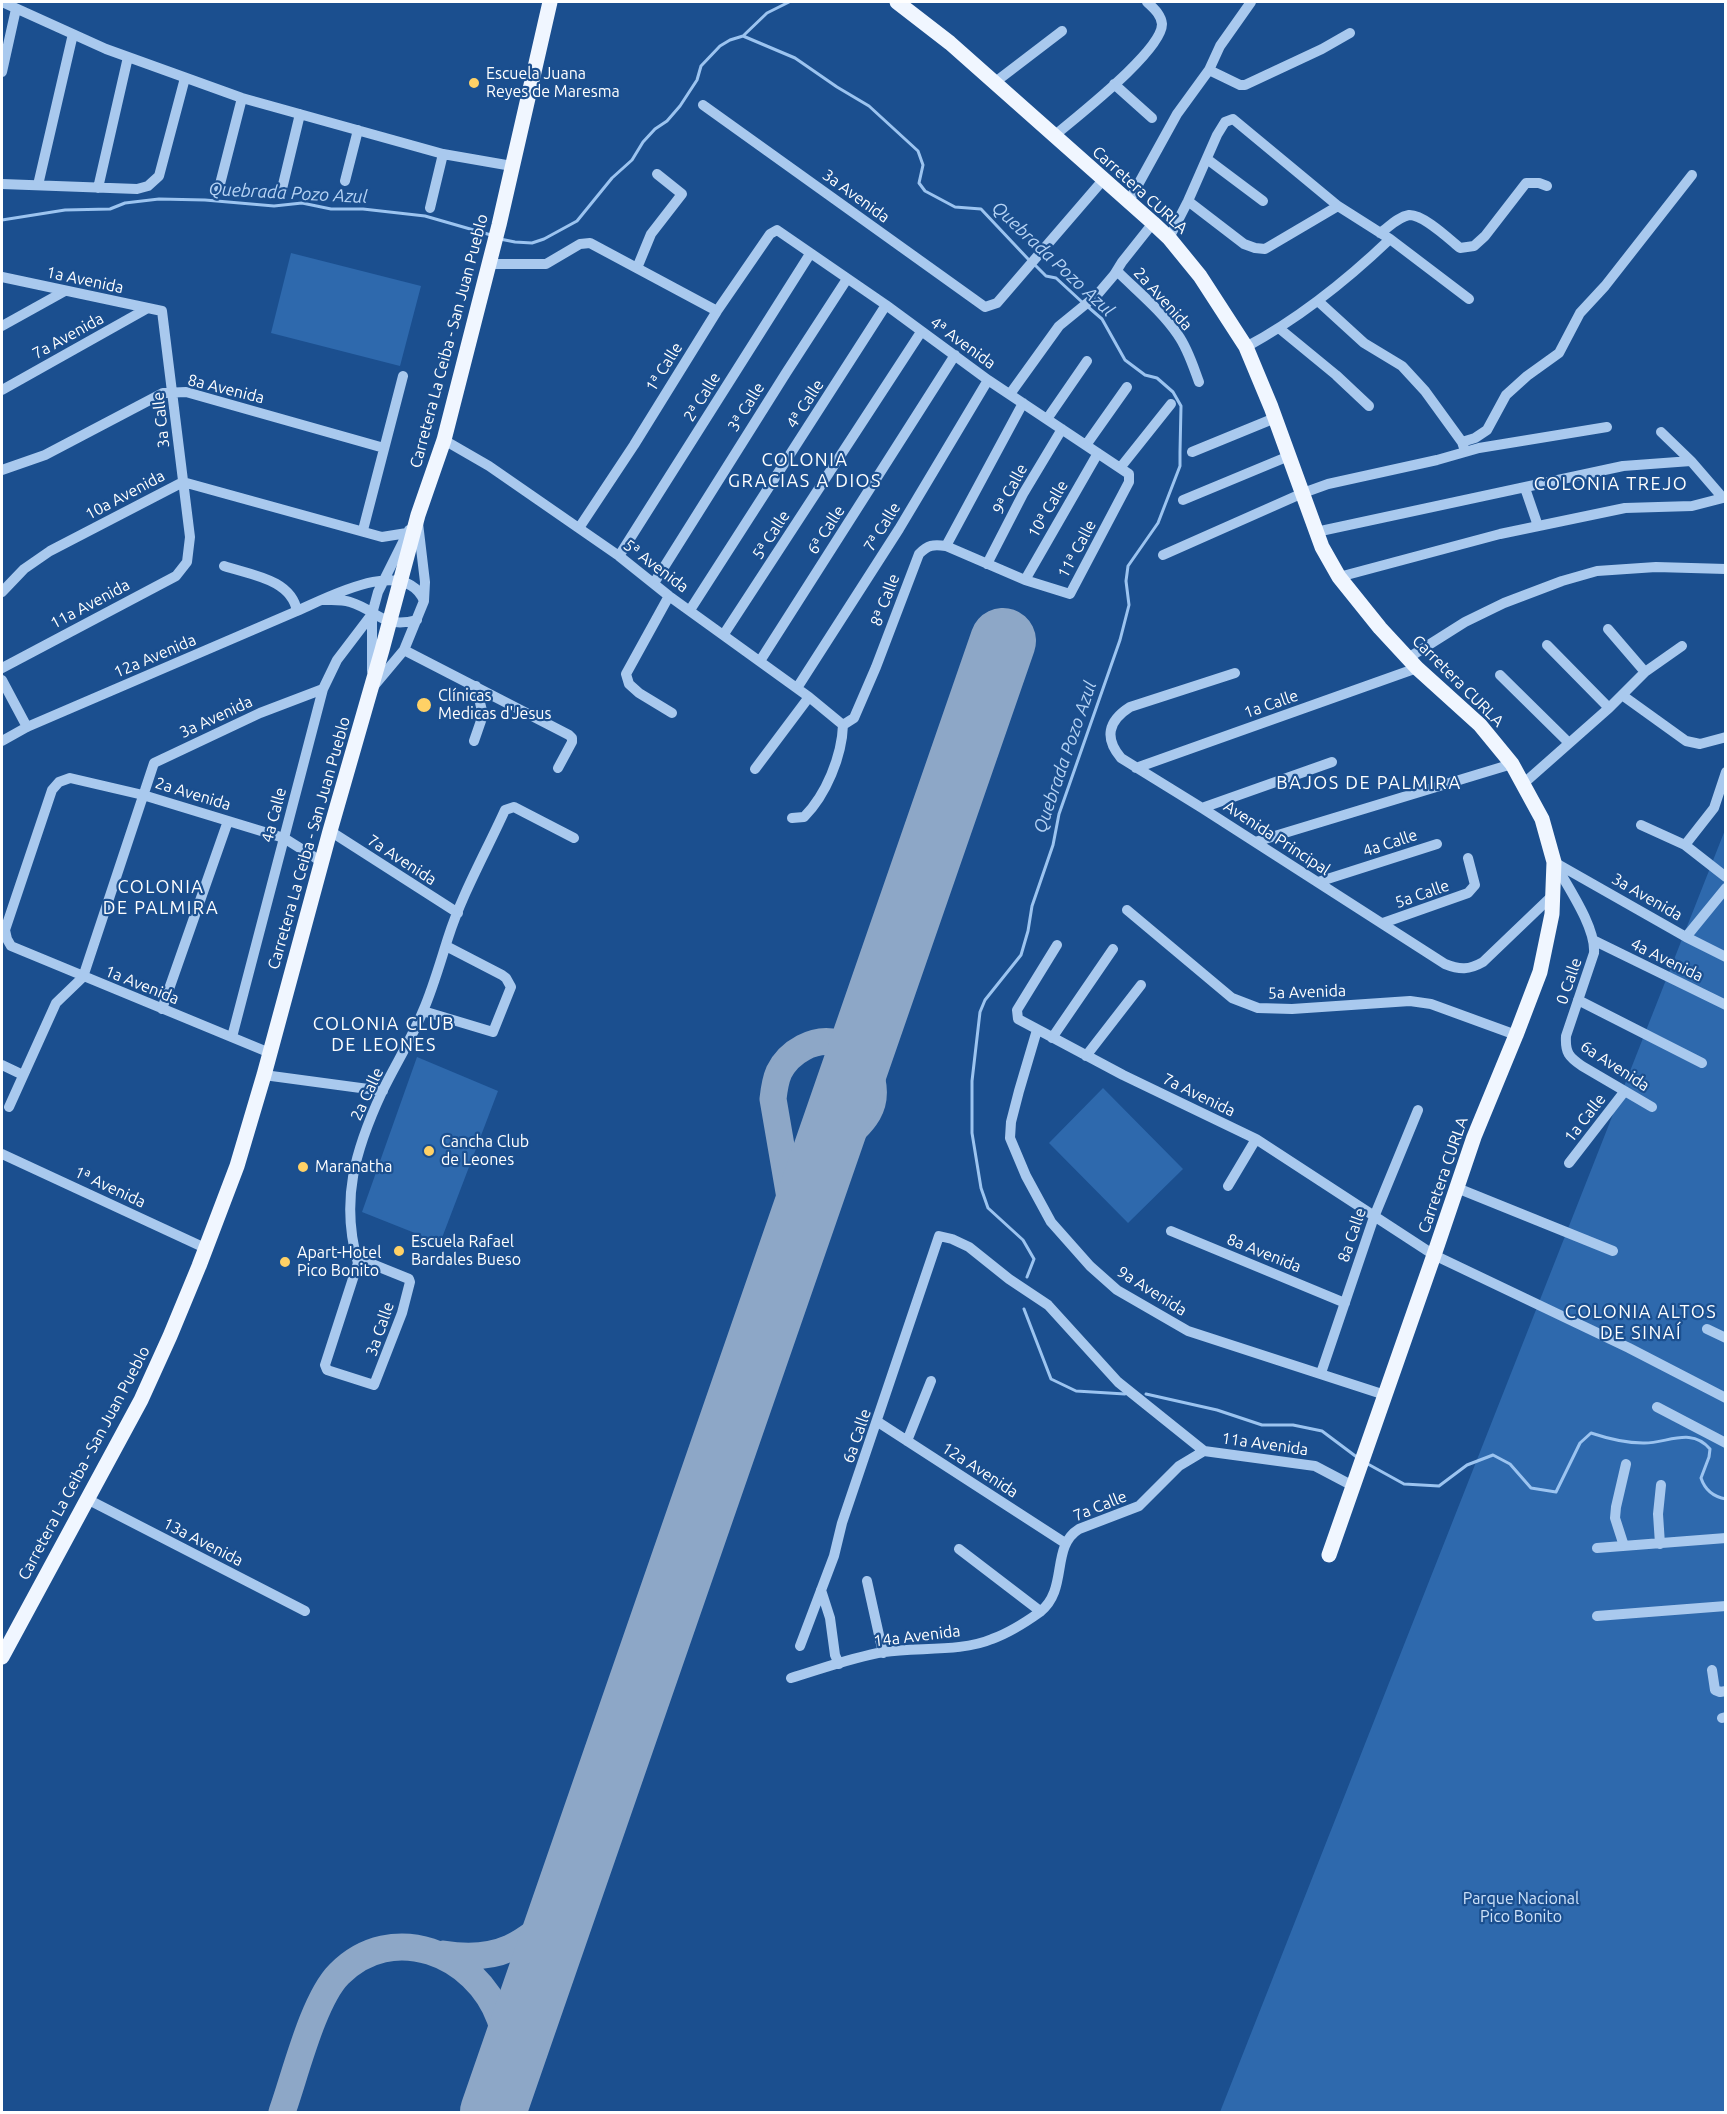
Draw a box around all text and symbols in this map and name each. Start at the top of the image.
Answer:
place label: Escuela Juana Reyes de Maresma [486,64,620,102]
marker: Escuela Juana Reyes de Maresma [467,76,481,90]
street label: Carretera CURLA [1088,142,1192,238]
street label: 3a Avenida [819,165,893,227]
water label: Quebrada Pozo Azul [208,178,368,208]
water label: Quebrada Pozo Azul [987,197,1119,321]
street label: Carretera La Ceiba - San Juan Pueblo [406,212,492,470]
street label: 1a Avenida [45,262,125,298]
street label: 2a Avenida [1130,263,1196,335]
street label: 7a Avenida [29,309,107,363]
street label: 4ª Avenida [926,313,1000,373]
street label: 1ª Calle [642,339,686,395]
street label: 2ª Calle [680,369,724,425]
street label: 8a Avenida [186,370,266,408]
street label: 4ª Calle [782,376,828,432]
street label: 3ª Calle [724,379,768,435]
street label: 3a Calle [149,391,173,449]
district label: COLONIA GRACIAS A DIOS [728,449,882,492]
street label: 9ª Calle [988,461,1032,517]
street label: 10a Avenida [82,466,168,524]
district label: COLONIA TREJO [1534,473,1688,495]
street label: 10ª Calle [1024,477,1072,541]
street label: 7ª Calle [860,499,904,555]
street label: 6ª Calle [803,502,849,558]
street label: 5ª Calle [748,507,794,563]
street label: 11ª Calle [1054,517,1100,581]
street label: 5ª Avenida [620,535,692,597]
street label: 8ª Calle [866,571,904,629]
street label: 11a Avenida [47,575,133,633]
street label: 12a Avenida [111,630,199,682]
street label: Carretera CURLA [1408,631,1508,731]
water label: Quebrada Pozo Azul [1029,678,1101,836]
place label: Clínicas Medicas d'Jesus [438,686,551,724]
street label: 1a Calle [1241,686,1301,722]
street label: 3a Avenida [176,692,256,742]
marker: Clínicas Medicas d'Jesus [415,696,433,714]
street label: Carretera La Ceiba - San Juan Pueblo [264,714,354,972]
district label: BAJOS DE PALMIRA [1276,772,1462,794]
street label: 2a Avenida [153,773,233,815]
street label: 4a Calle [257,785,291,845]
street label: Avenida Principal [1220,796,1334,880]
street label: 4a Calle [1360,825,1420,861]
street label: 7a Avenida [364,831,440,889]
street label: 3a Avenida [1608,869,1686,925]
district label: COLONIA DE PALMIRA [103,876,219,918]
street label: 5a Calle [1392,876,1452,912]
street label: 4a Avenida [1628,934,1706,986]
street label: 0 Calle [1552,955,1586,1007]
street label: 1a Avenida [102,961,182,1009]
street label: 5a Avenida [1268,981,1346,1003]
district label: COLONIA CLUB DE LEONES [313,1013,455,1056]
street label: 6a Avenida [1577,1037,1653,1095]
street label: 2a Calle [346,1064,388,1124]
street label: 7a Avenida [1160,1069,1238,1121]
street label: 1a Calle [1560,1090,1610,1146]
street label: Carretera CURLA [1414,1114,1472,1236]
place label: Cancha Club de Leones [441,1132,529,1170]
marker: Cancha Club de Leones [422,1144,436,1158]
place label: Maranatha [315,1157,392,1177]
marker: Maranatha [296,1160,310,1174]
street label: 1ª Avenida [71,1162,149,1212]
street label: 8a Calle [1334,1205,1370,1265]
street label: 8a Avenida [1224,1229,1304,1277]
place label: Escuela Rafael Bardales Bueso [411,1232,521,1270]
place label: Apart-Hotel Pico Bonito [297,1243,381,1281]
marker: Escuela Rafael Bardales Bueso [392,1244,406,1258]
marker: Apart-Hotel Pico Bonito [278,1255,292,1269]
street label: 9a Avenida [1114,1262,1190,1320]
street label: 3a Calle [362,1299,398,1359]
district label: COLONIA ALTOS DE SINAÍ [1565,1301,1717,1344]
street label: Carretera La Ceiba - San Juan Pueblo [14,1343,154,1583]
street label: 6a Calle [839,1406,875,1466]
street label: 11a Avenida [1220,1428,1310,1460]
street label: 12a Avenida [938,1438,1022,1502]
street label: 7a Calle [1070,1487,1130,1525]
street label: 13a Avenida [160,1514,246,1570]
street label: 14a Avenida [872,1621,962,1651]
park label: Parque Nacional Pico Bonito [1463,1889,1579,1927]

